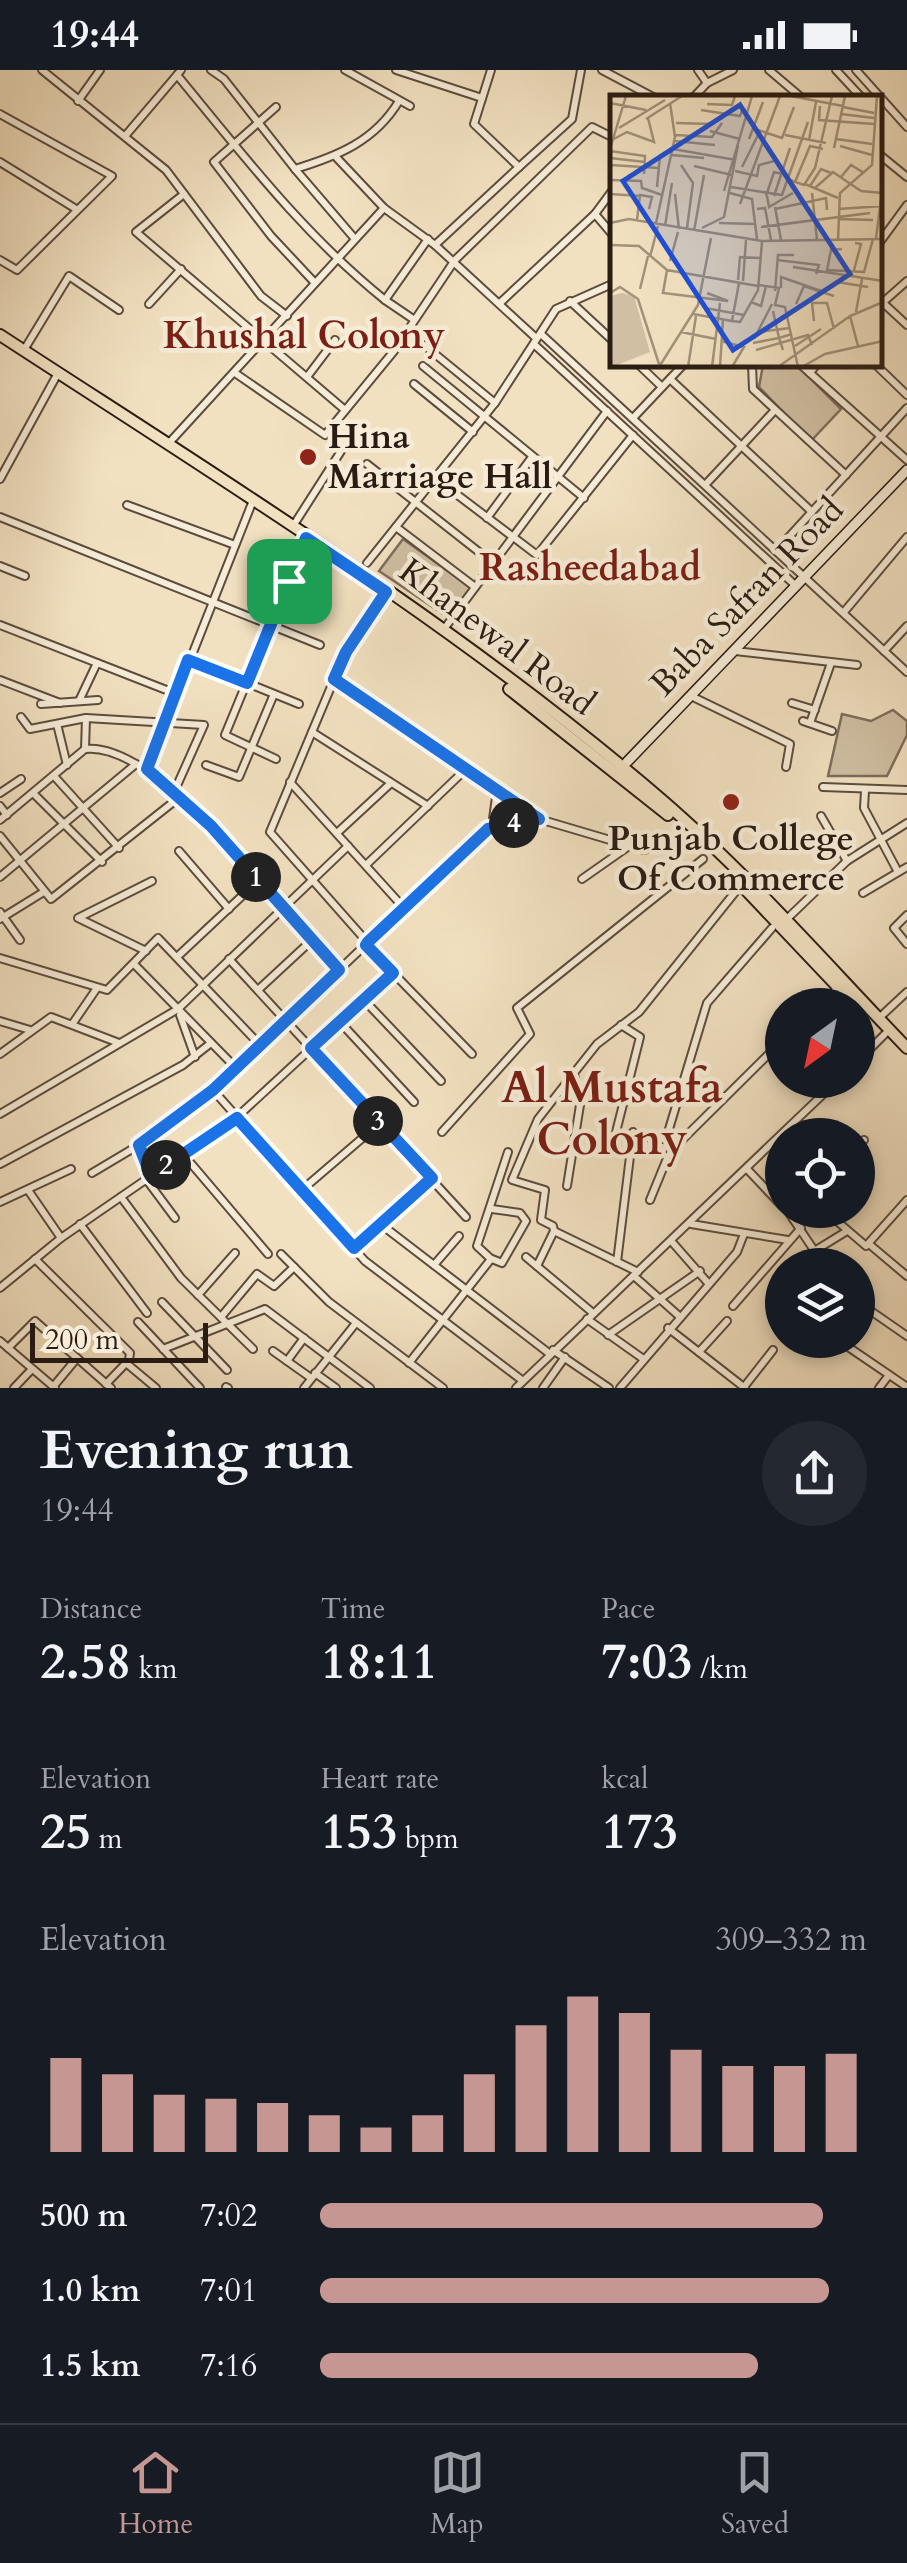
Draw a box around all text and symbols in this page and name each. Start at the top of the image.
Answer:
text: 19:44 [50,9,139,61]
inset map [610,95,882,368]
district label: Khushal Colony [163,310,445,362]
place label: Hina Marriage Hall [328,413,552,501]
marker: Hina Marriage Hall [297,446,319,468]
street label: Baba Safran Road [640,487,855,707]
pin [247,539,332,624]
district label: Rasheedabad [479,542,701,594]
street label: Khanewal Road [389,547,605,727]
icon: arrive [262,554,317,609]
marker: Punjab College Of Commerce [720,791,742,813]
pin: 4 [489,798,539,848]
text: 4 [507,804,521,842]
place label: Punjab College Of Commerce [608,815,854,903]
pin: 1 [231,852,281,902]
text: 1 [249,858,263,896]
north arrow [765,988,875,1098]
map controls [765,988,875,1358]
district label: Al Mustafa Colony [501,1057,723,1170]
pin: 3 [353,1096,403,1146]
text: 3 [371,1102,385,1140]
button: locate [765,1118,875,1228]
pin: 2 [141,1140,191,1190]
text: 2 [159,1146,173,1184]
button: layers [765,1248,875,1358]
scale bar [30,1318,208,1362]
text: 200 m [45,1321,119,1359]
text: Evening run [40,1414,353,1488]
button: share [762,1421,867,1526]
text: 19:44 [40,1489,114,1533]
text: Distance [40,1590,142,1628]
text: Time [321,1590,385,1628]
text: Pace [601,1590,655,1628]
text: 2.58 [40,1628,131,1696]
text: 18:11 [321,1628,438,1696]
text: 7:03 [601,1628,693,1696]
text: km [131,1650,178,1688]
text: /km [693,1650,748,1688]
text: Elevation [40,1760,151,1798]
text: Heart rate [321,1760,439,1798]
text: kcal [601,1760,648,1798]
text: 25 [40,1798,91,1866]
text: 153 [321,1798,398,1866]
text: 173 [601,1798,678,1866]
text: m [91,1820,122,1858]
text: bpm [398,1820,459,1858]
text: Elevation [40,1918,167,1962]
text: 309–332 m [715,1918,867,1962]
text: 500 m [40,2194,127,2238]
text: 7:02 [200,2194,257,2238]
text: 1.0 km [40,2269,140,2313]
text: 7:01 [200,2269,257,2313]
text: 1.5 km [40,2344,140,2388]
text: 7:16 [200,2344,257,2388]
tab: Home [118,2445,193,2543]
tab: Map [430,2445,485,2543]
tab: Saved [721,2445,789,2543]

